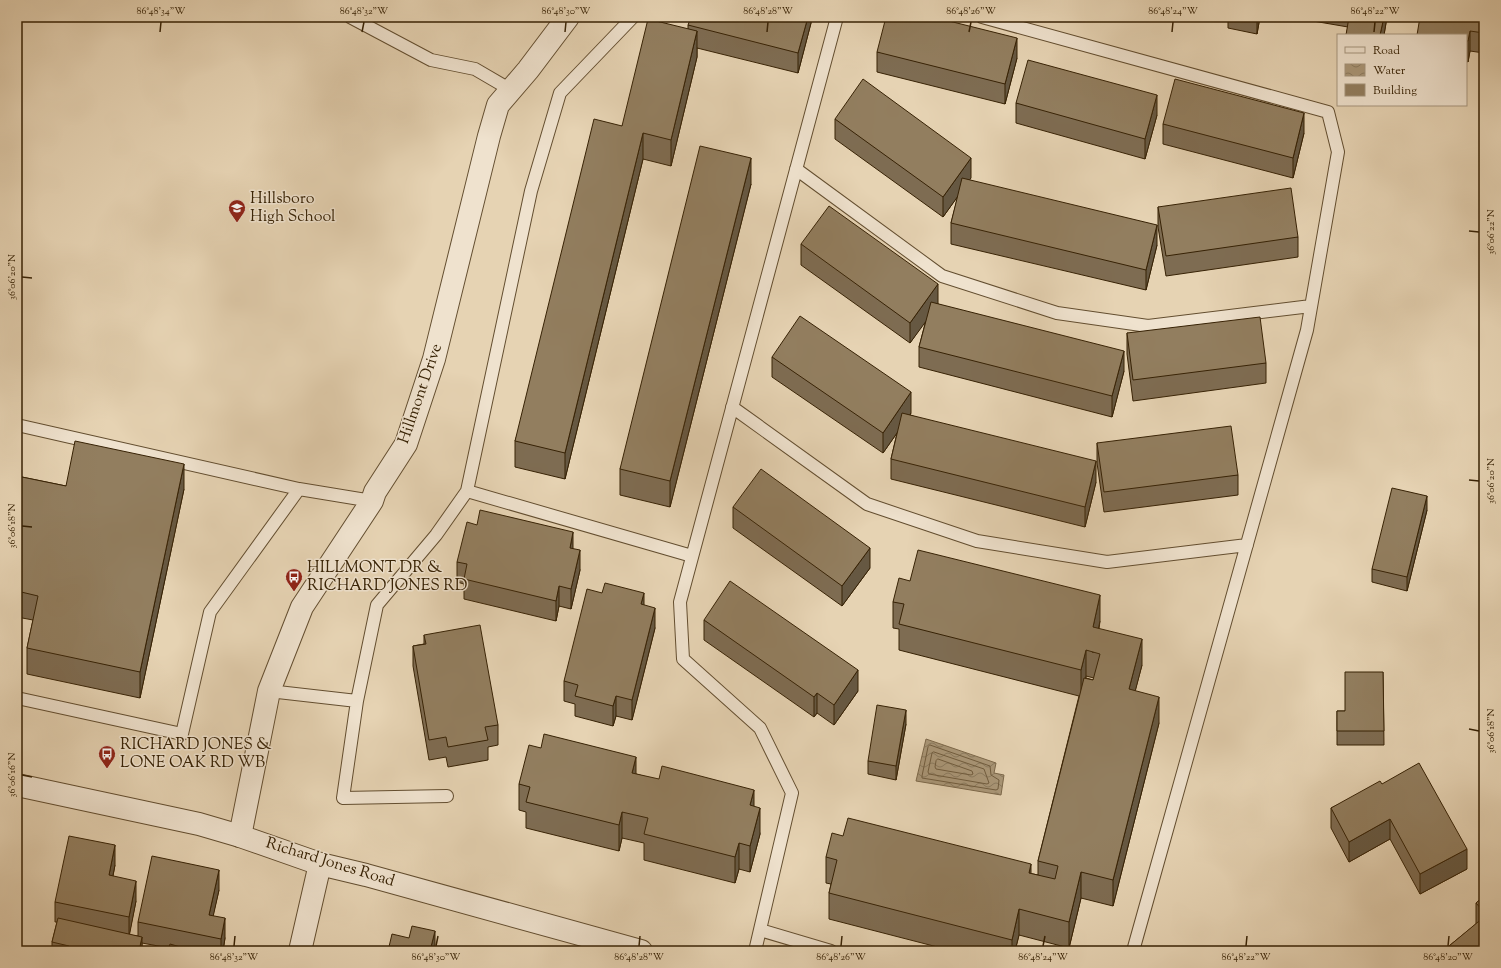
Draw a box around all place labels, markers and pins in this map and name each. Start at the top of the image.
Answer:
place label: Hillsboro High School [250,188,336,229]
school or university icon: Hillsboro High School [227,198,247,223]
place label: HILLMONT DR & RICHARD JONES RD [307,557,467,598]
bus stop icon: HILLMONT DR & RICHARD JONES RD [284,567,304,592]
place label: RICHARD JONES & LONE OAK RD WB [120,734,272,775]
bus stop icon: RICHARD JONES & LONE OAK RD WB [97,744,117,769]

